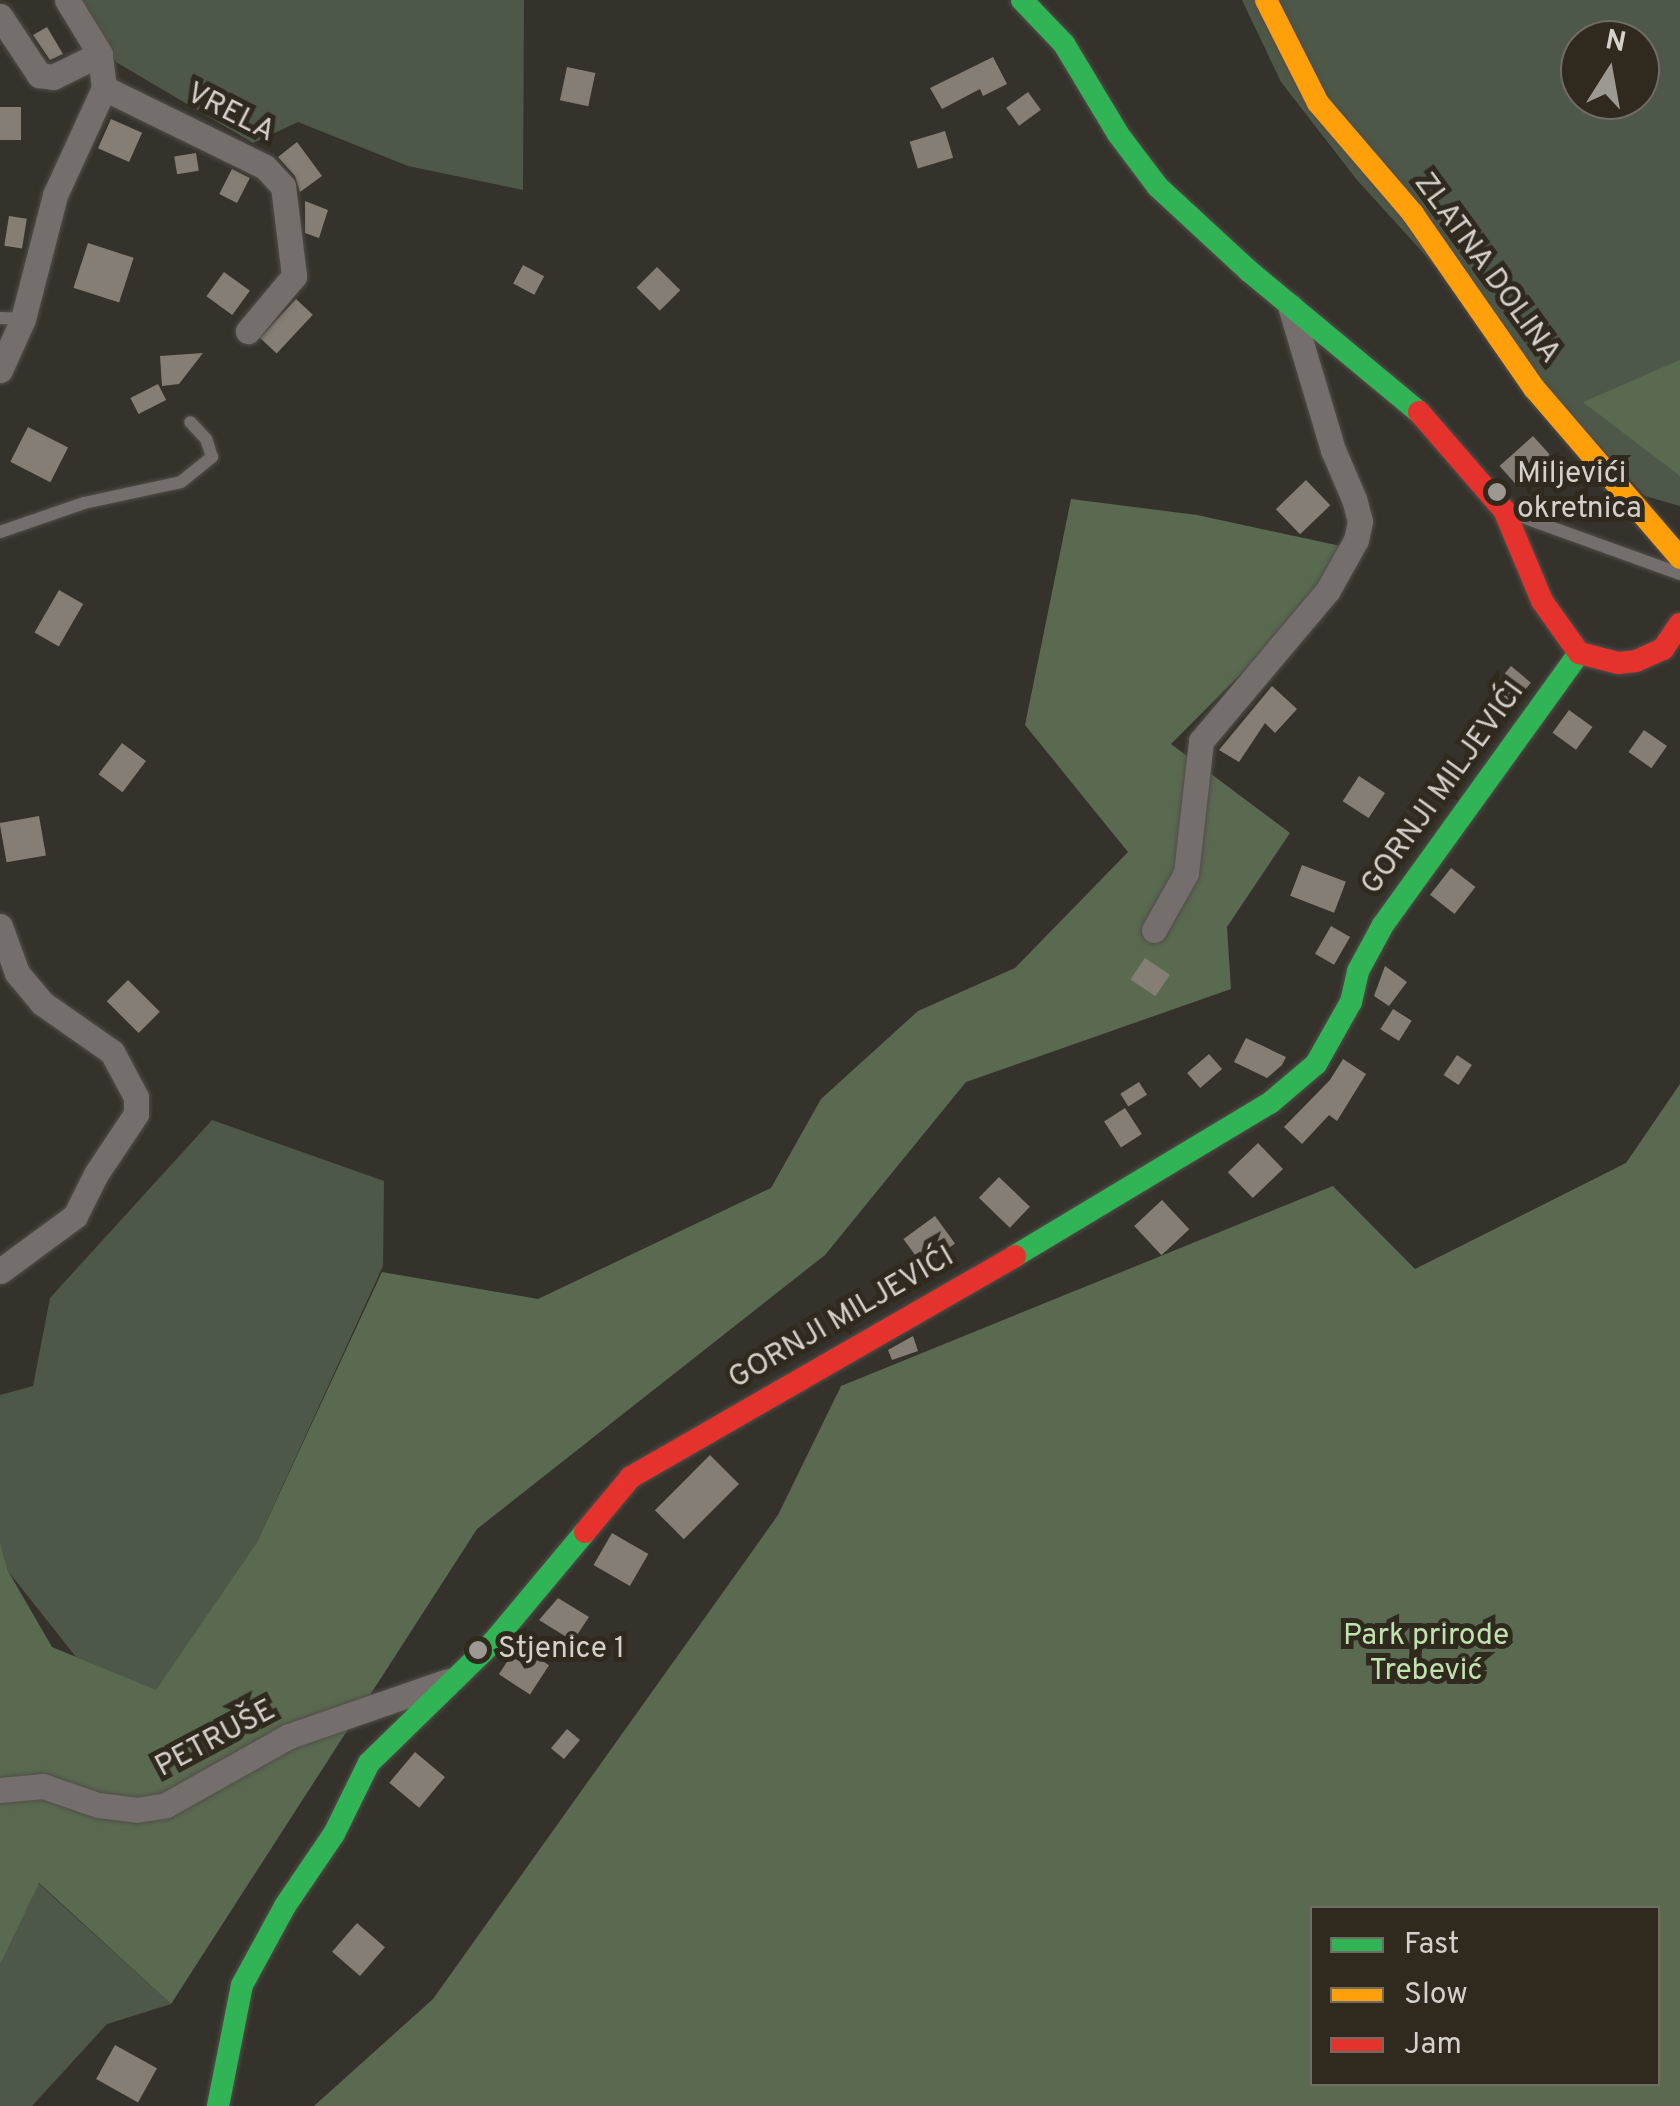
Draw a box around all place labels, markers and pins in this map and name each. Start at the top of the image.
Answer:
place label: Miljevići okretnica [1517,457,1642,528]
marker: Miljevići okretnica [1486,481,1508,503]
place label: Stjenice 1 [498,1632,625,1668]
marker: Stjenice 1 [467,1639,489,1661]

